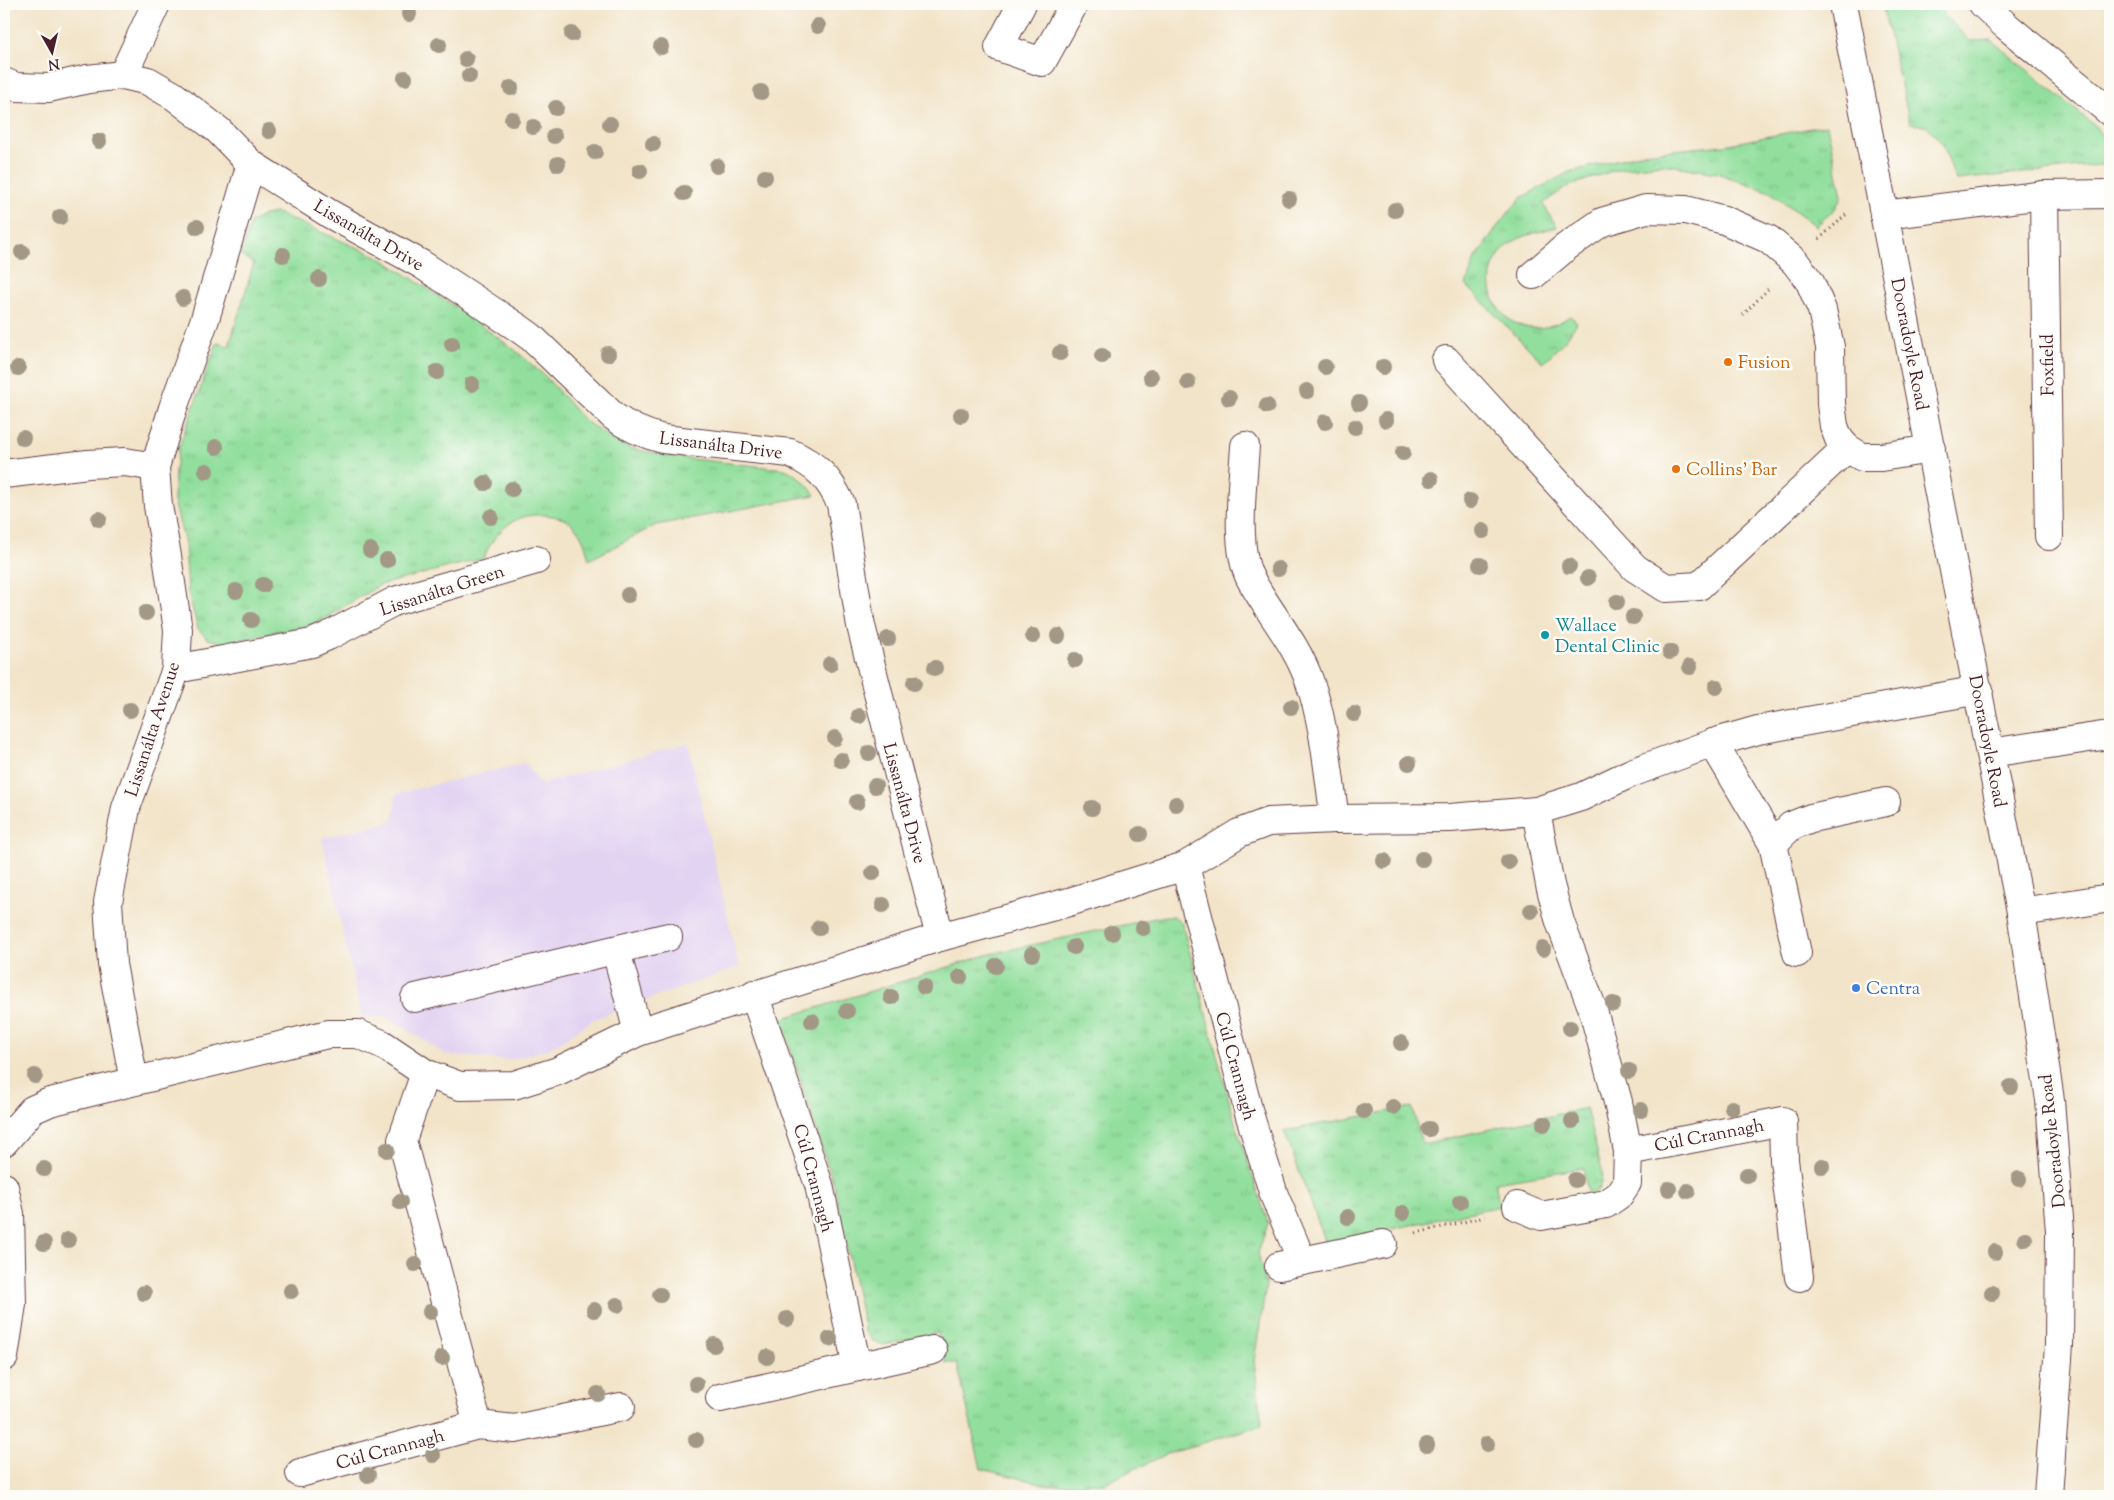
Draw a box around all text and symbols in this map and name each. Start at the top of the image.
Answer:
north arrow [28,28,78,78]
text: N [47,52,60,74]
street label: Lissanálta Drive [308,195,428,279]
street label: Dooradoyle Road [1882,276,1934,413]
street label: Foxfield [2035,334,2063,396]
place label: Fusion [1738,351,1791,377]
marker: Fusion [1722,356,1734,368]
street label: Lissanálta Drive [658,427,784,467]
place label: Collins' Bar [1686,458,1778,484]
marker: Collins' Bar [1670,463,1682,475]
street label: Lissanálta Green [377,559,508,624]
place label: Wallace Dental Clinic [1555,614,1660,661]
marker: Wallace Dental Clinic [1539,629,1551,641]
street label: Lissanálta Avenue [120,659,188,801]
street label: Dooradoyle Road [1960,673,2012,810]
street label: Lissanálta Drive [874,740,932,867]
place label: Centra [1866,977,1920,1003]
marker: Centra [1850,982,1862,994]
street label: Cúl Crannagh [1207,1009,1261,1124]
street label: Dooradoyle Road [2034,1073,2074,1209]
street label: Cúl Crannagh [1652,1113,1767,1160]
street label: Cúl Crannagh [785,1121,839,1236]
street label: Cúl Crannagh [333,1424,448,1478]

